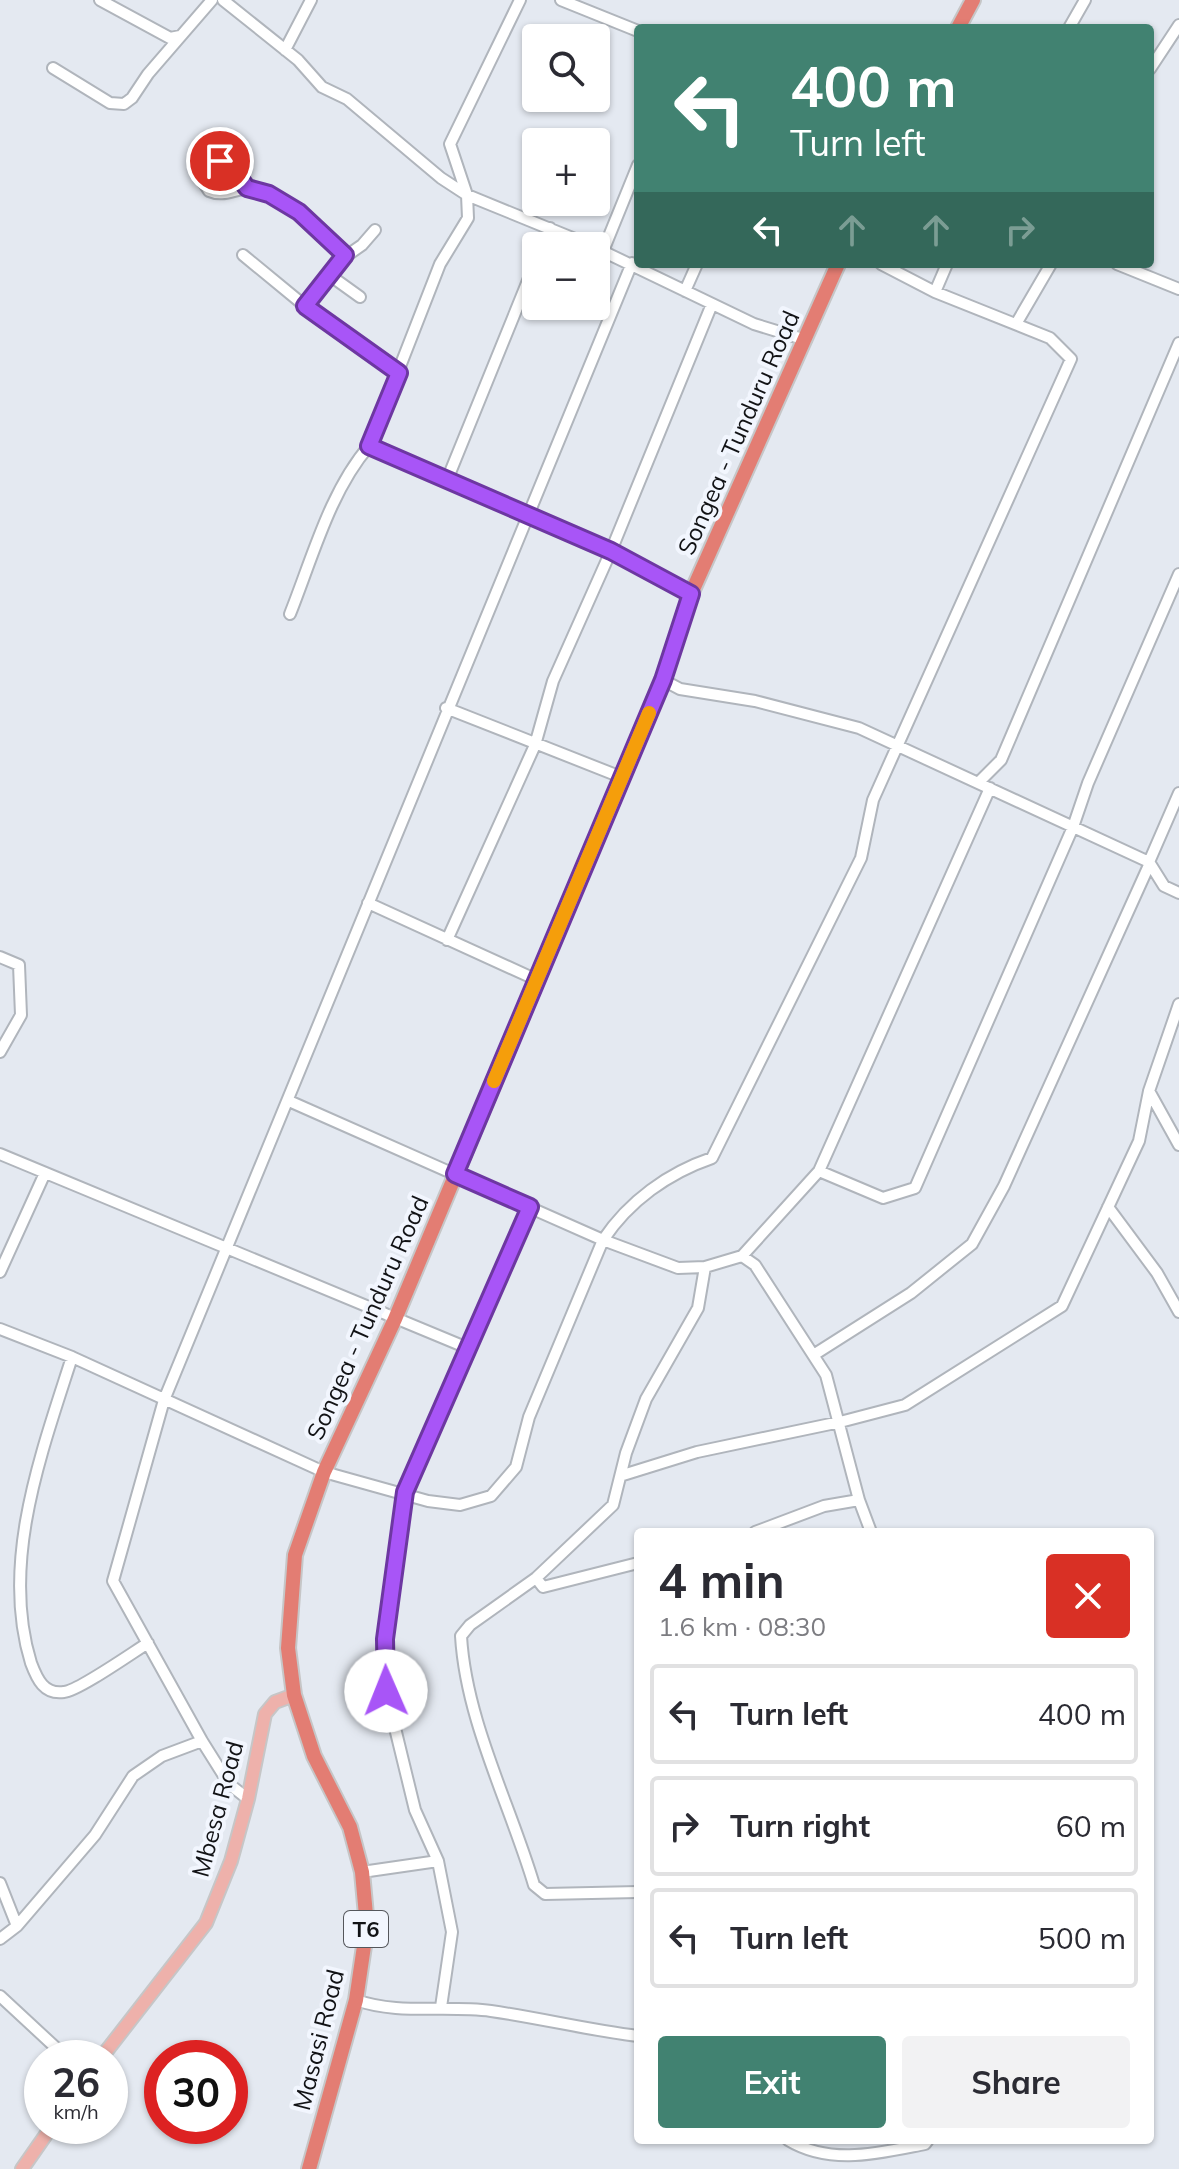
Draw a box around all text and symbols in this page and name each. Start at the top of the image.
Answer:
map controls [522,24,610,320]
button: search [522,24,610,112]
text: 400 m [790,51,957,121]
icon: left [658,56,762,160]
text: Turn left [790,120,926,165]
pin [186,127,254,195]
button: + [522,128,610,216]
icon: arrive [198,139,242,183]
icon: left [746,208,790,252]
icon: ahead [830,208,874,252]
icon: ahead [914,208,958,252]
icon: right [998,208,1042,252]
button: − [522,232,610,320]
street label: Songea - Tunduru Road [671,306,805,559]
street label: Songea - Tunduru Road [300,1191,434,1444]
text: 4 min [658,1550,785,1610]
button: close [1046,1554,1130,1638]
text: 1.6 km · 08:30 [658,1610,826,1643]
position arrow [344,1649,428,1733]
icon: left [662,1692,706,1736]
text: Turn left [730,1695,848,1733]
text: 400 m [1038,1695,1126,1733]
street label: Mbesa Road [184,1738,250,1880]
icon: right [662,1804,706,1848]
text: Turn right [730,1807,870,1845]
text: 60 m [1056,1807,1126,1845]
road number: T6 [344,1911,388,1947]
icon: left [662,1916,706,1960]
text: Turn left [730,1919,848,1957]
text: 500 m [1038,1919,1126,1957]
street label: Masasi Road [286,1966,350,2113]
button: Exit [658,2036,886,2128]
button: Share [902,2036,1130,2128]
speed limit sign: 30 [144,2040,248,2144]
text: 26 [52,2057,100,2107]
text: km/h [53,2099,99,2124]

